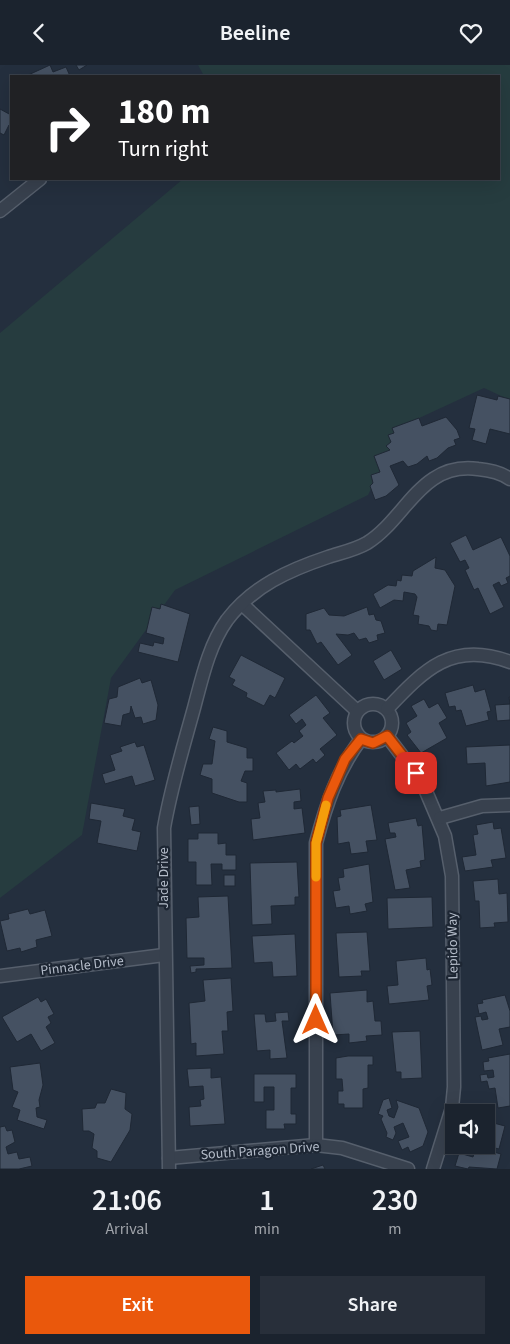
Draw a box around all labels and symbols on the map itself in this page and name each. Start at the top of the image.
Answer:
pin [395,752,437,794]
street label: Jade Drive [154,847,174,909]
street label: Lepido Way [442,912,464,980]
street label: Pinnacle Drive [39,951,125,981]
position arrow [289,993,341,1045]
street label: South Paragon Drive [200,1137,320,1165]

